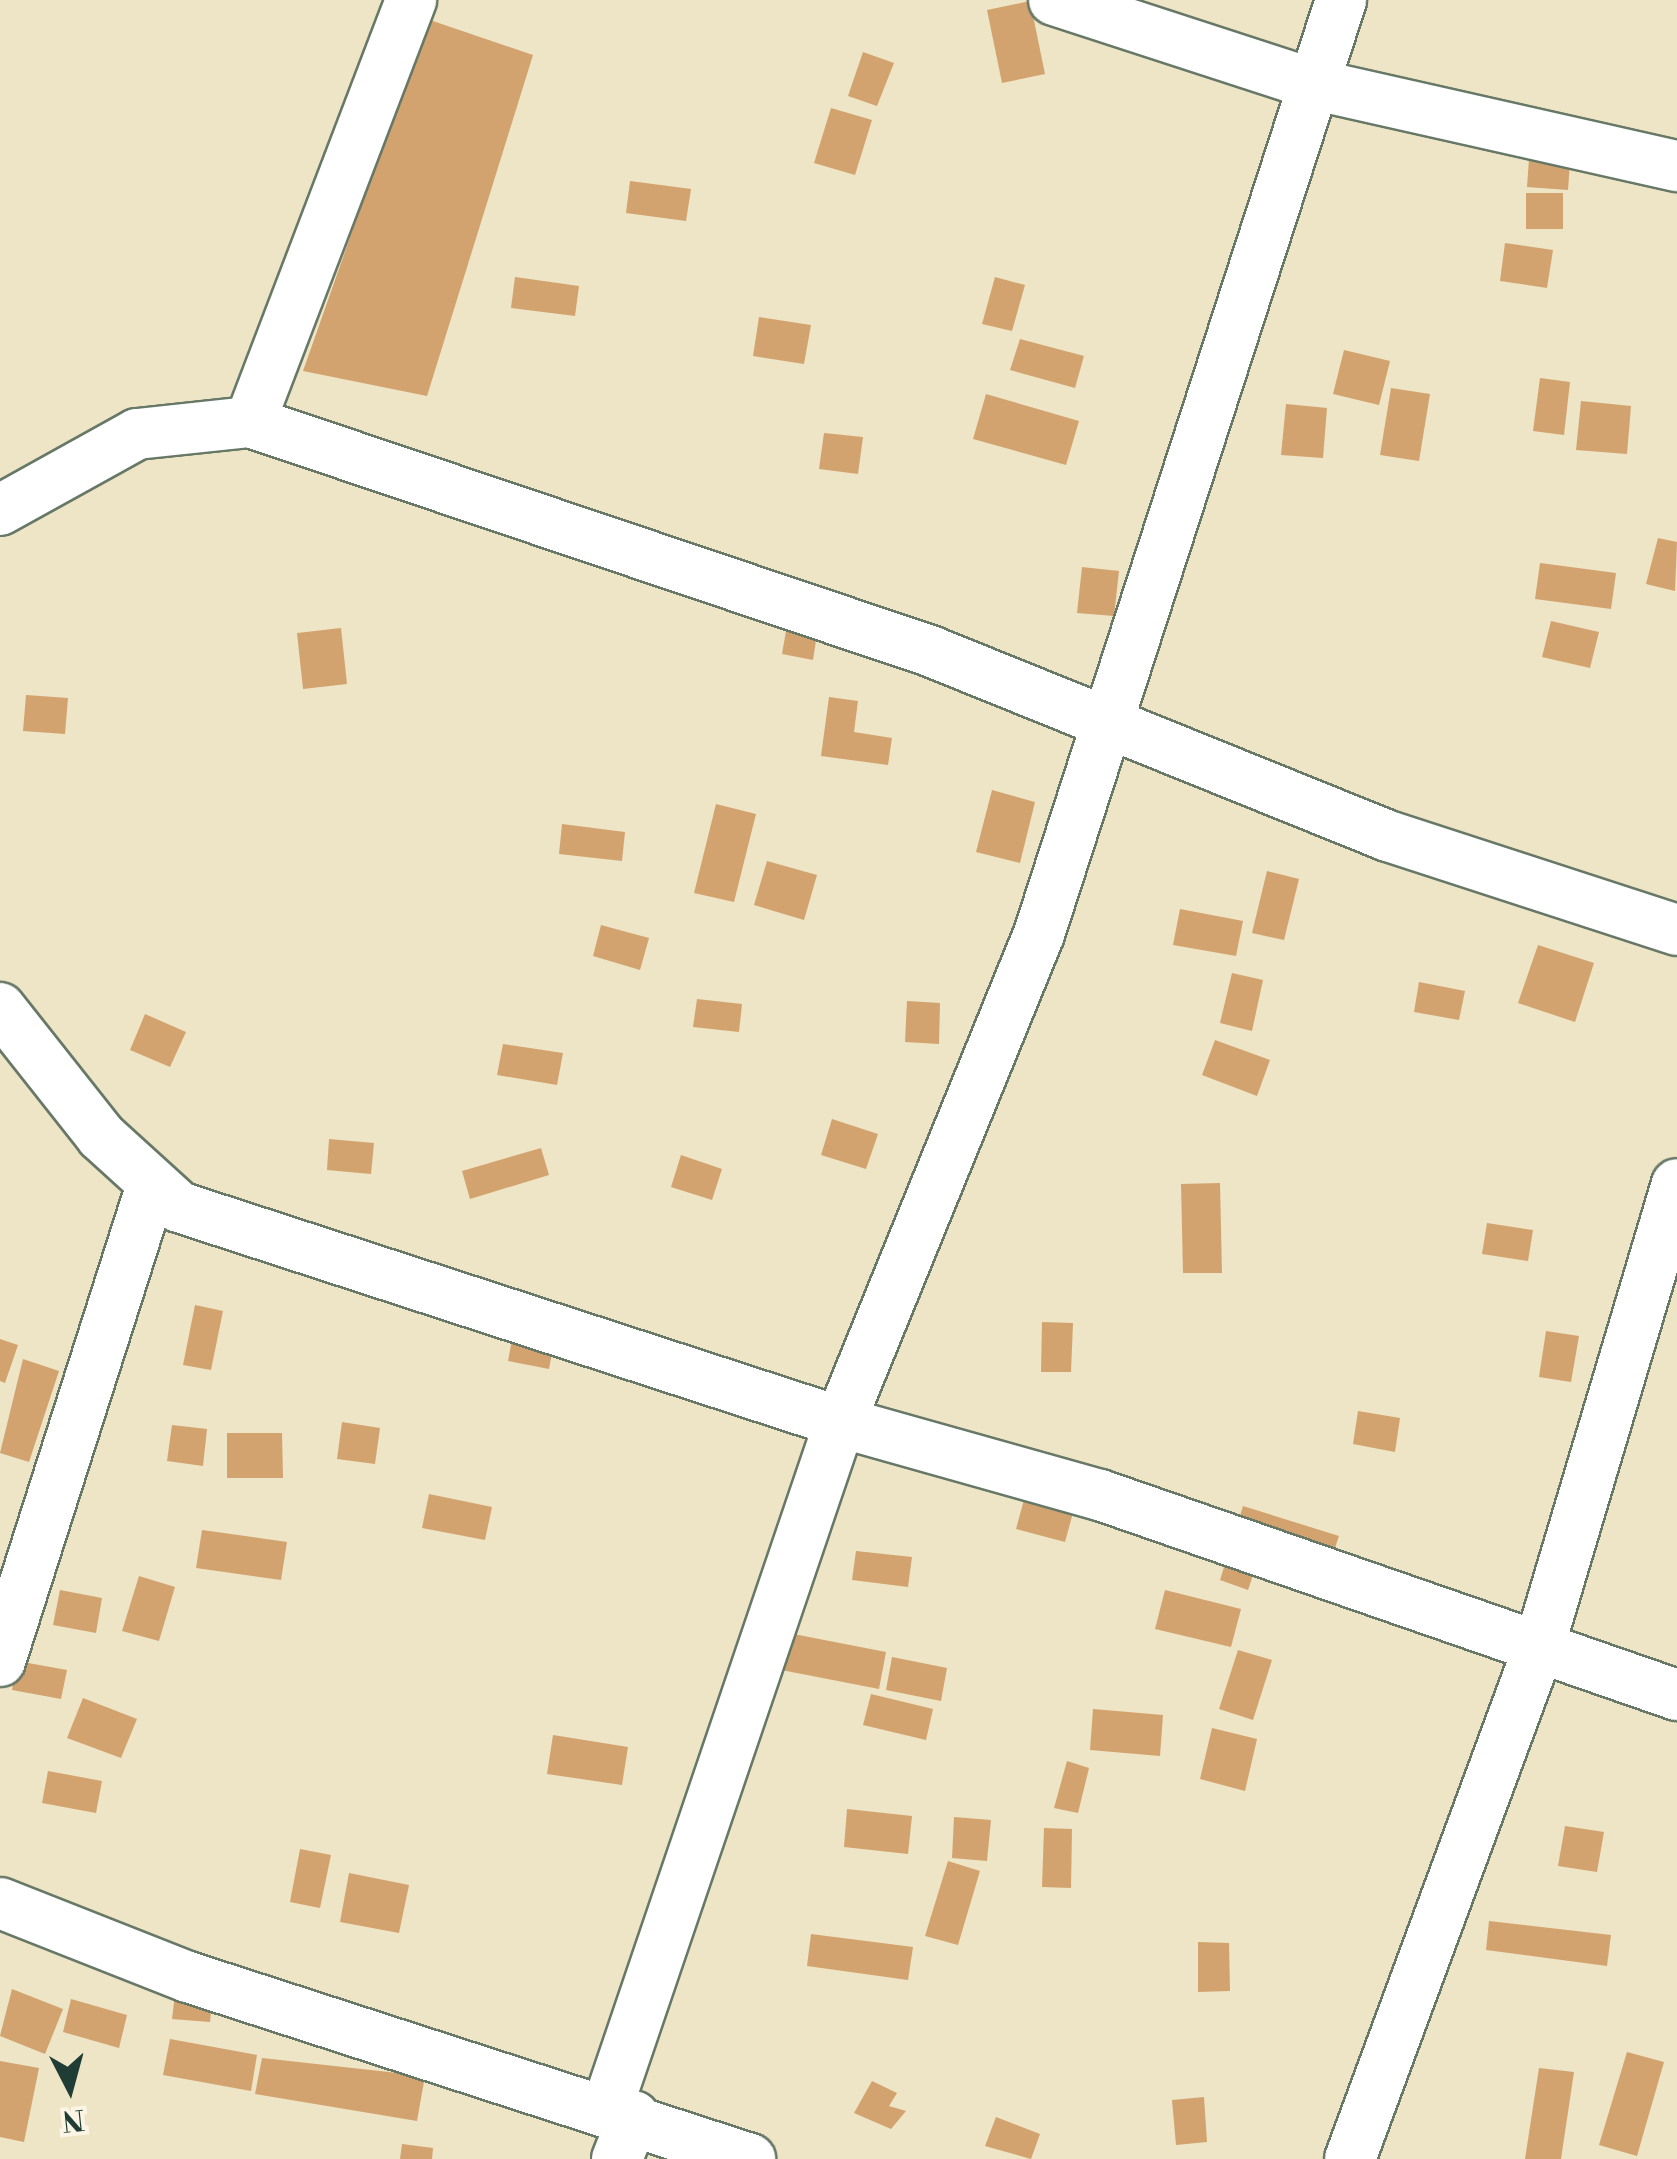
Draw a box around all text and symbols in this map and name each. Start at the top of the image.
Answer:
north arrow [20,2039,120,2139]
text: N [60,2101,86,2138]

